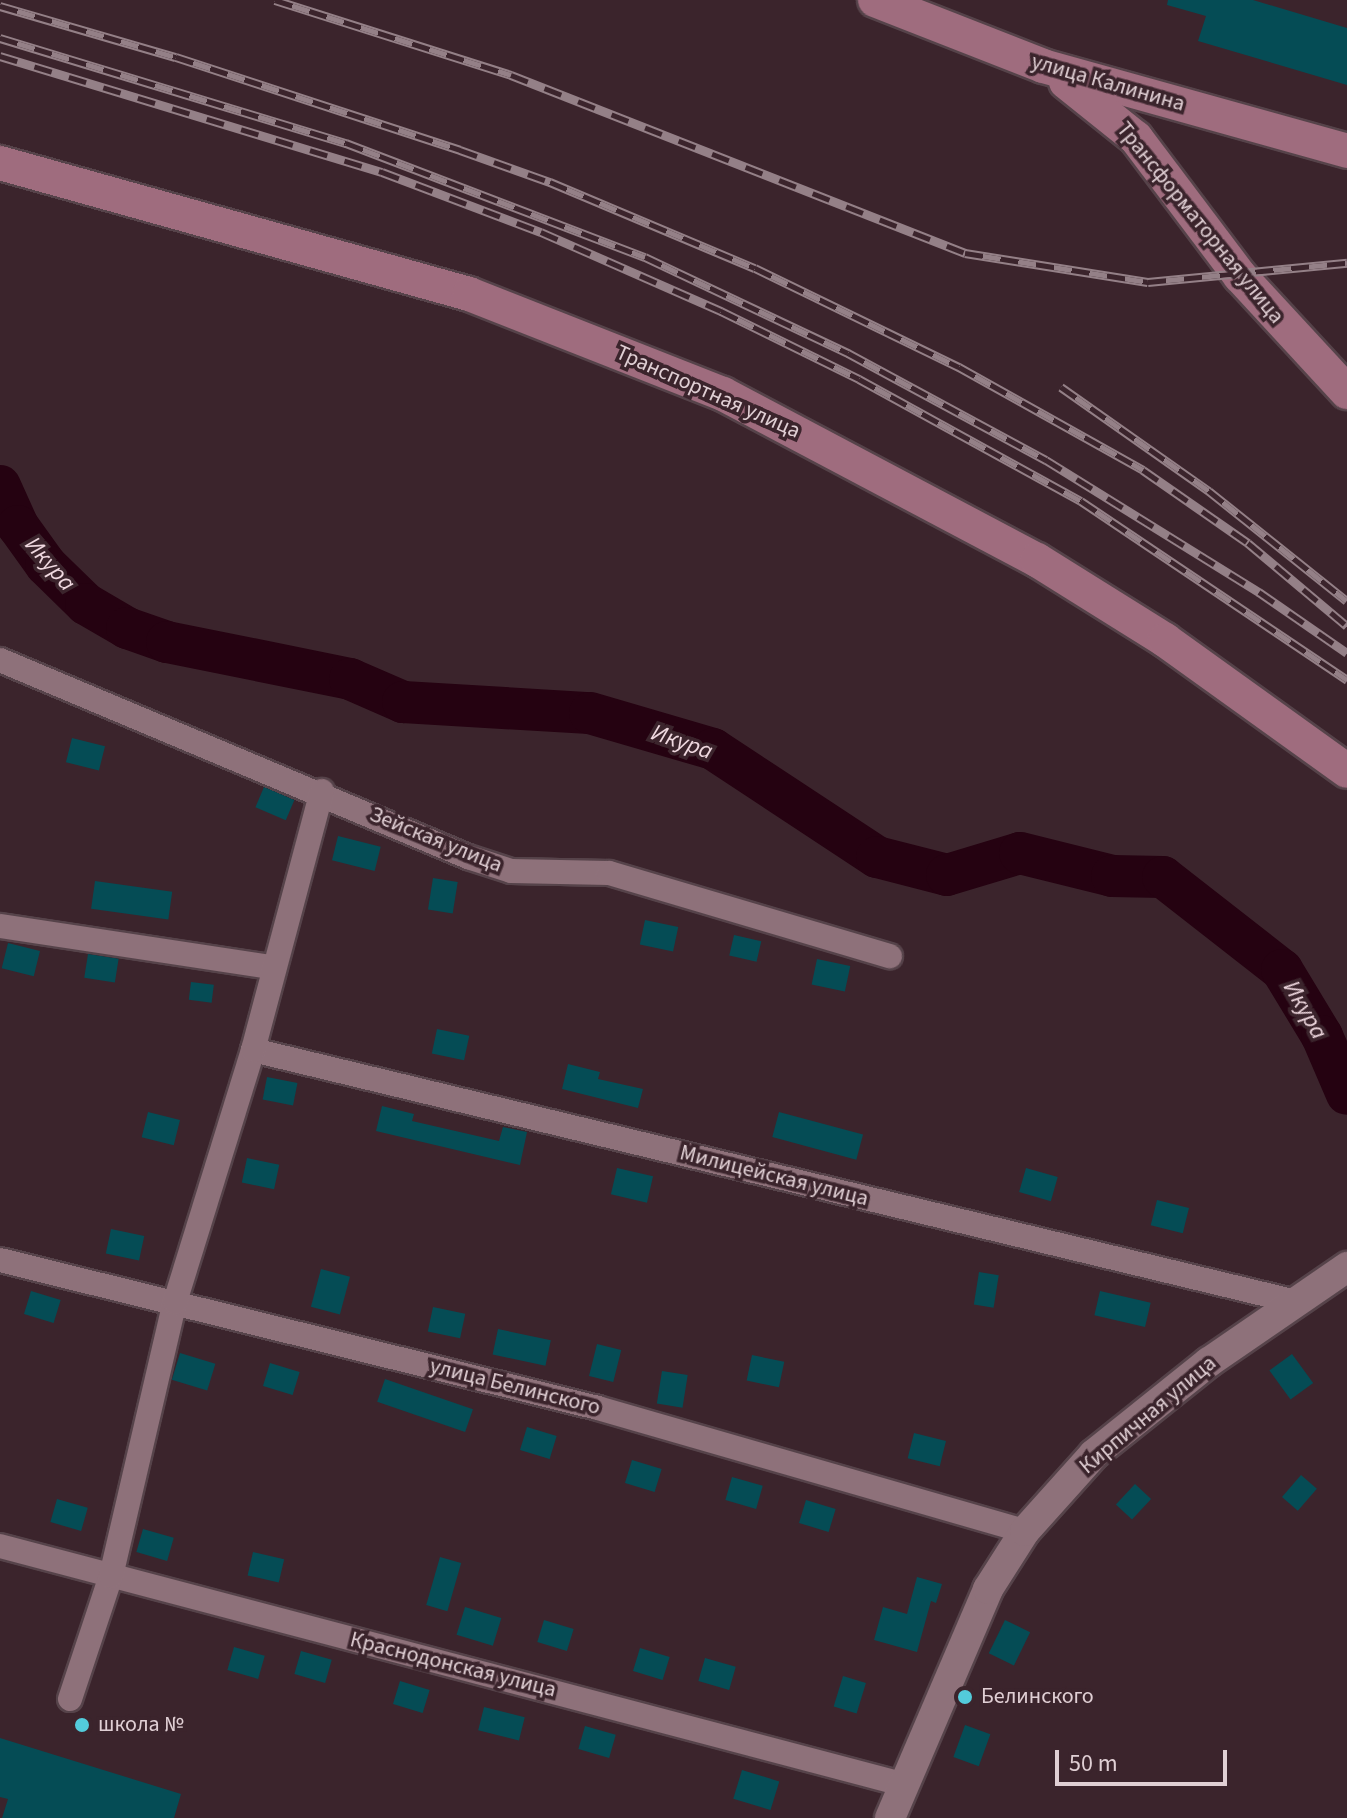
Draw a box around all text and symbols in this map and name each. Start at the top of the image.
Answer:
street label: улица Калинина [1028,49,1188,117]
street label: Трансформаторная улица [1111,117,1289,329]
street label: Транспортная улица [612,339,804,445]
water label: Икура [18,531,82,597]
water label: Икура [648,718,716,766]
street label: Зейская улица [366,801,506,879]
water label: Икура [1277,975,1333,1045]
street label: Милицейская улица [677,1140,871,1212]
street label: Кирпичная улица [1074,1350,1222,1480]
street label: улица Белинского [427,1353,603,1421]
street label: Краснодонская улица [347,1627,559,1703]
place label: Белинского [981,1684,1094,1710]
marker: Белинского [956,1688,974,1706]
place label: школа № [98,1712,184,1738]
marker: школа № [73,1716,91,1734]
scale bar [1059,1734,1231,1784]
text: 50 m [1069,1746,1118,1781]

